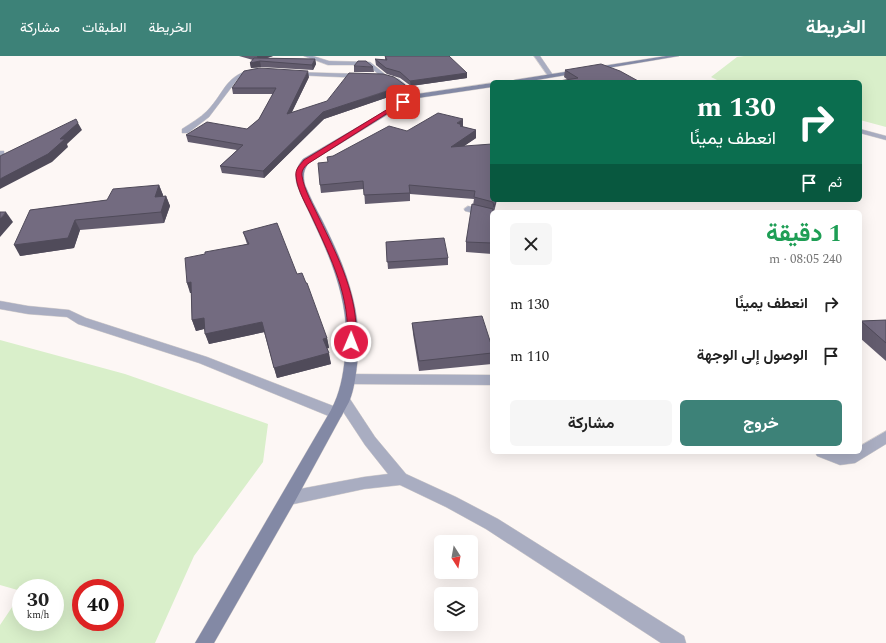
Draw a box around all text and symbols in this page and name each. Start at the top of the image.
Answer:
text: الخريطة [806,13,866,42]
text: مشاركة [20,17,60,38]
text: الطبقات [82,17,126,38]
text: الخريطة [148,17,192,38]
pin [386,85,420,119]
text: 130 m [697,86,776,129]
icon: arrive [392,91,414,113]
icon: right [790,96,842,148]
text: انعطف يمينًا [690,125,776,152]
text: ثم [828,171,842,194]
icon: arrive [798,172,820,194]
text: 1 دقيقة [766,216,842,252]
button: close [510,223,552,265]
text: 240 m · 08:05 [769,249,842,269]
text: انعطف يمينًا [735,292,808,315]
text: 130 m [510,293,549,316]
icon: right [820,293,842,315]
position arrow [330,321,372,363]
text: الوصول إلى الوجهة [697,344,808,367]
text: 110 m [510,345,549,368]
icon: arrive [820,345,842,367]
button: مشاركة [510,400,672,446]
button: خروج [680,400,842,446]
north arrow [434,535,478,579]
map controls [434,535,478,631]
speed limit sign: 40 [72,579,124,631]
text: 30 [27,585,49,615]
button: layers [434,587,478,631]
text: km/h [27,607,49,623]

